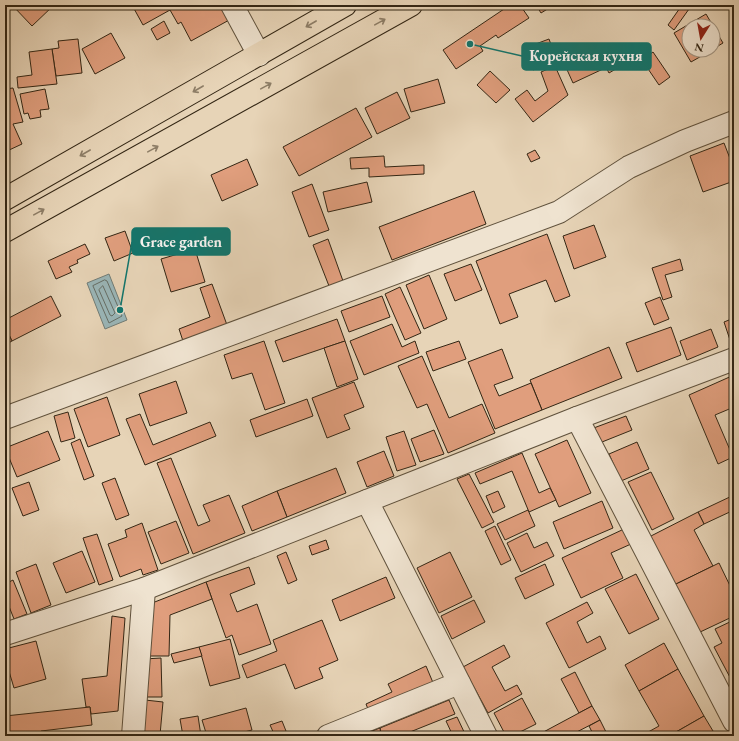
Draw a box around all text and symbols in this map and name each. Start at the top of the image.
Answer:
one-way arrow [373,18,385,26]
north arrow [681,18,721,58]
one-way arrow [305,21,317,29]
text: N [693,40,705,56]
callout: Корейская кухня [522,43,651,70]
text: Корейская кухня [529,46,643,65]
one-way arrow [260,81,272,89]
one-way arrow [192,86,204,93]
one-way arrow [146,145,158,153]
one-way arrow [79,150,91,158]
one-way arrow [33,208,45,216]
callout: Grace garden [132,228,230,255]
text: Grace garden [140,232,223,251]

